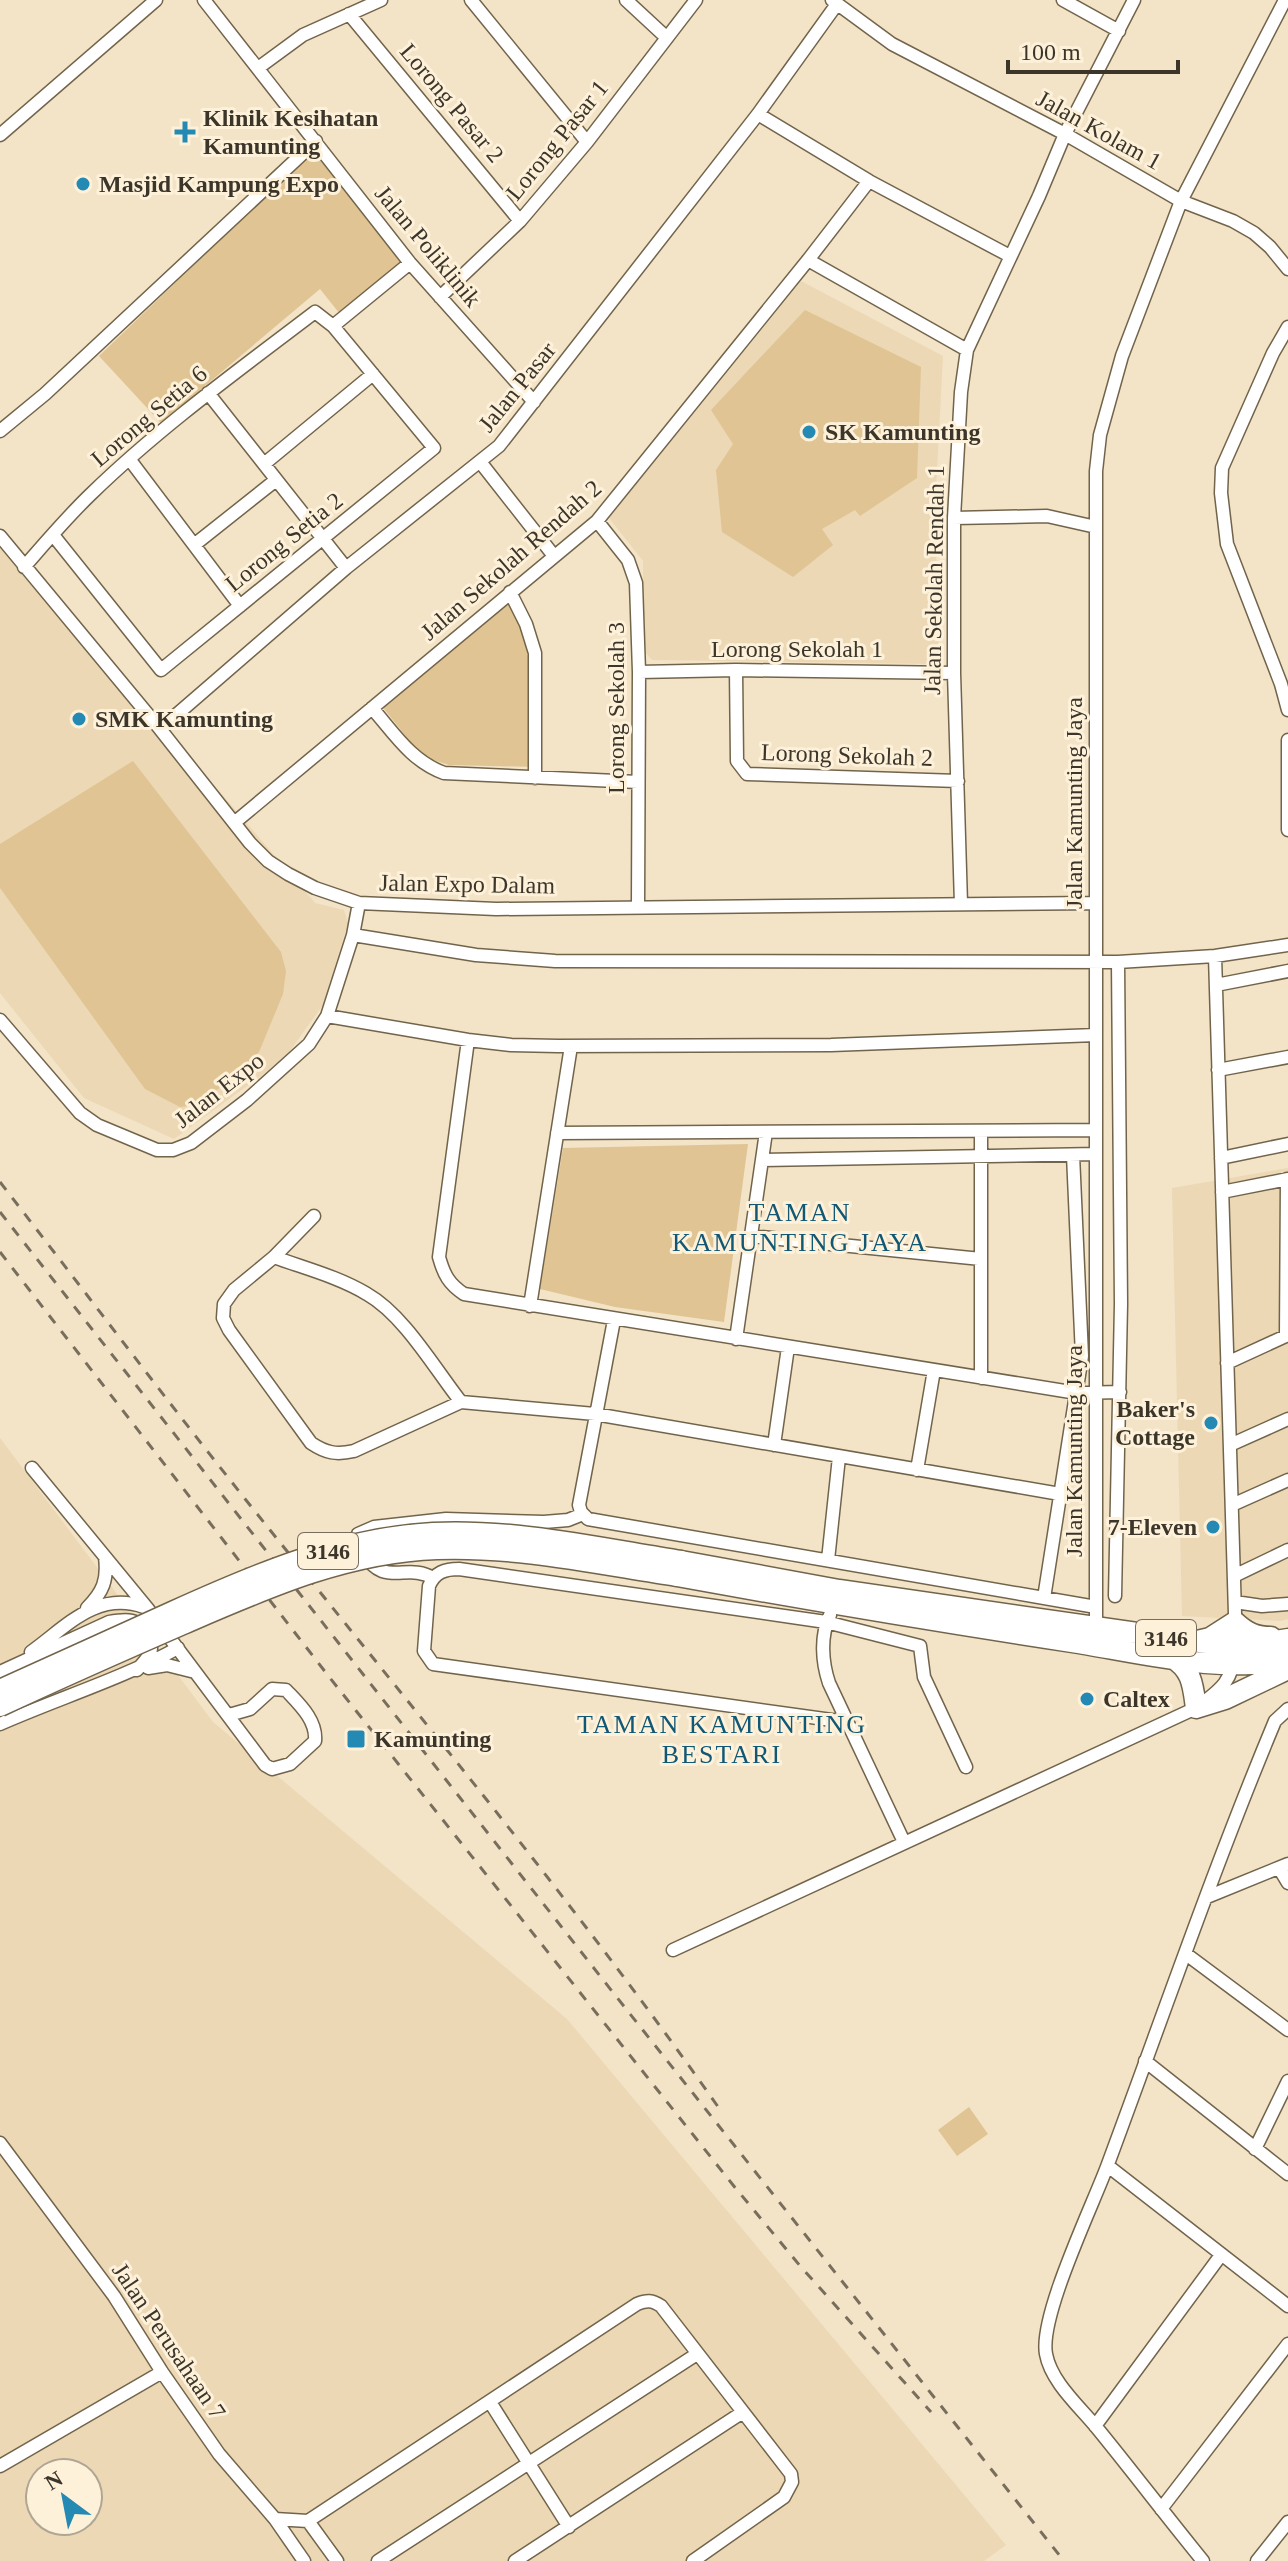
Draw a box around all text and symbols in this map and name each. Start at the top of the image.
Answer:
scale bar [1008,24,1178,74]
street label: Lorong Pasar 2 [395,38,509,168]
text: 100 m [1020,39,1081,65]
street label: Lorong Pasar 1 [501,75,613,205]
street label: Jalan Kolam 1 [1032,85,1166,175]
place label: Klinik Kesihatan Kamunting [203,105,378,159]
marker: Klinik Kesihatan Kamunting [174,121,196,143]
place label: Masjid Kampung Expo [99,171,339,197]
marker: Masjid Kampung Expo [74,175,92,193]
street label: Jalan Poliklinik [370,180,486,312]
street label: Jalan Pasar [473,337,561,437]
street label: Lorong Setia 6 [86,360,212,472]
place label: SK Kamunting [825,419,980,445]
marker: SK Kamunting [800,423,818,441]
street label: Jalan Sekolah Rendah 1 [919,465,949,695]
street label: Jalan Sekolah Rendah 2 [416,475,606,645]
street label: Lorong Setia 2 [220,487,348,597]
street label: Lorong Sekolah 3 [603,622,629,794]
street label: Lorong Sekolah 1 [711,636,883,662]
street label: Jalan Kamunting Jaya [1061,697,1087,909]
place label: SMK Kamunting [95,706,273,732]
marker: SMK Kamunting [70,710,88,728]
street label: Lorong Sekolah 2 [761,739,933,771]
street label: Jalan Expo Dalam [379,869,556,899]
street label: Jalan Expo [169,1047,269,1133]
district label: TAMAN KAMUNTING JAYA [672,1198,928,1257]
street label: Jalan Kamunting Jaya [1061,1345,1087,1557]
place label: Baker's Cottage [1115,1396,1195,1450]
marker: Baker's Cottage [1202,1414,1220,1432]
place label: 7-Eleven [1108,1514,1197,1540]
marker: 7-Eleven [1204,1518,1222,1536]
road number: 3146 [298,1533,358,1569]
road number: 3146 [1136,1620,1196,1656]
place label: Caltex [1103,1686,1170,1712]
marker: Caltex [1078,1690,1096,1708]
district label: TAMAN KAMUNTING BESTARI [577,1710,867,1769]
place label: Kamunting [374,1726,491,1752]
marker: Kamunting [345,1728,367,1750]
street label: Jalan Perusahaan 7 [107,2258,231,2424]
north arrow [24,2457,104,2537]
text: N [40,2466,67,2495]

